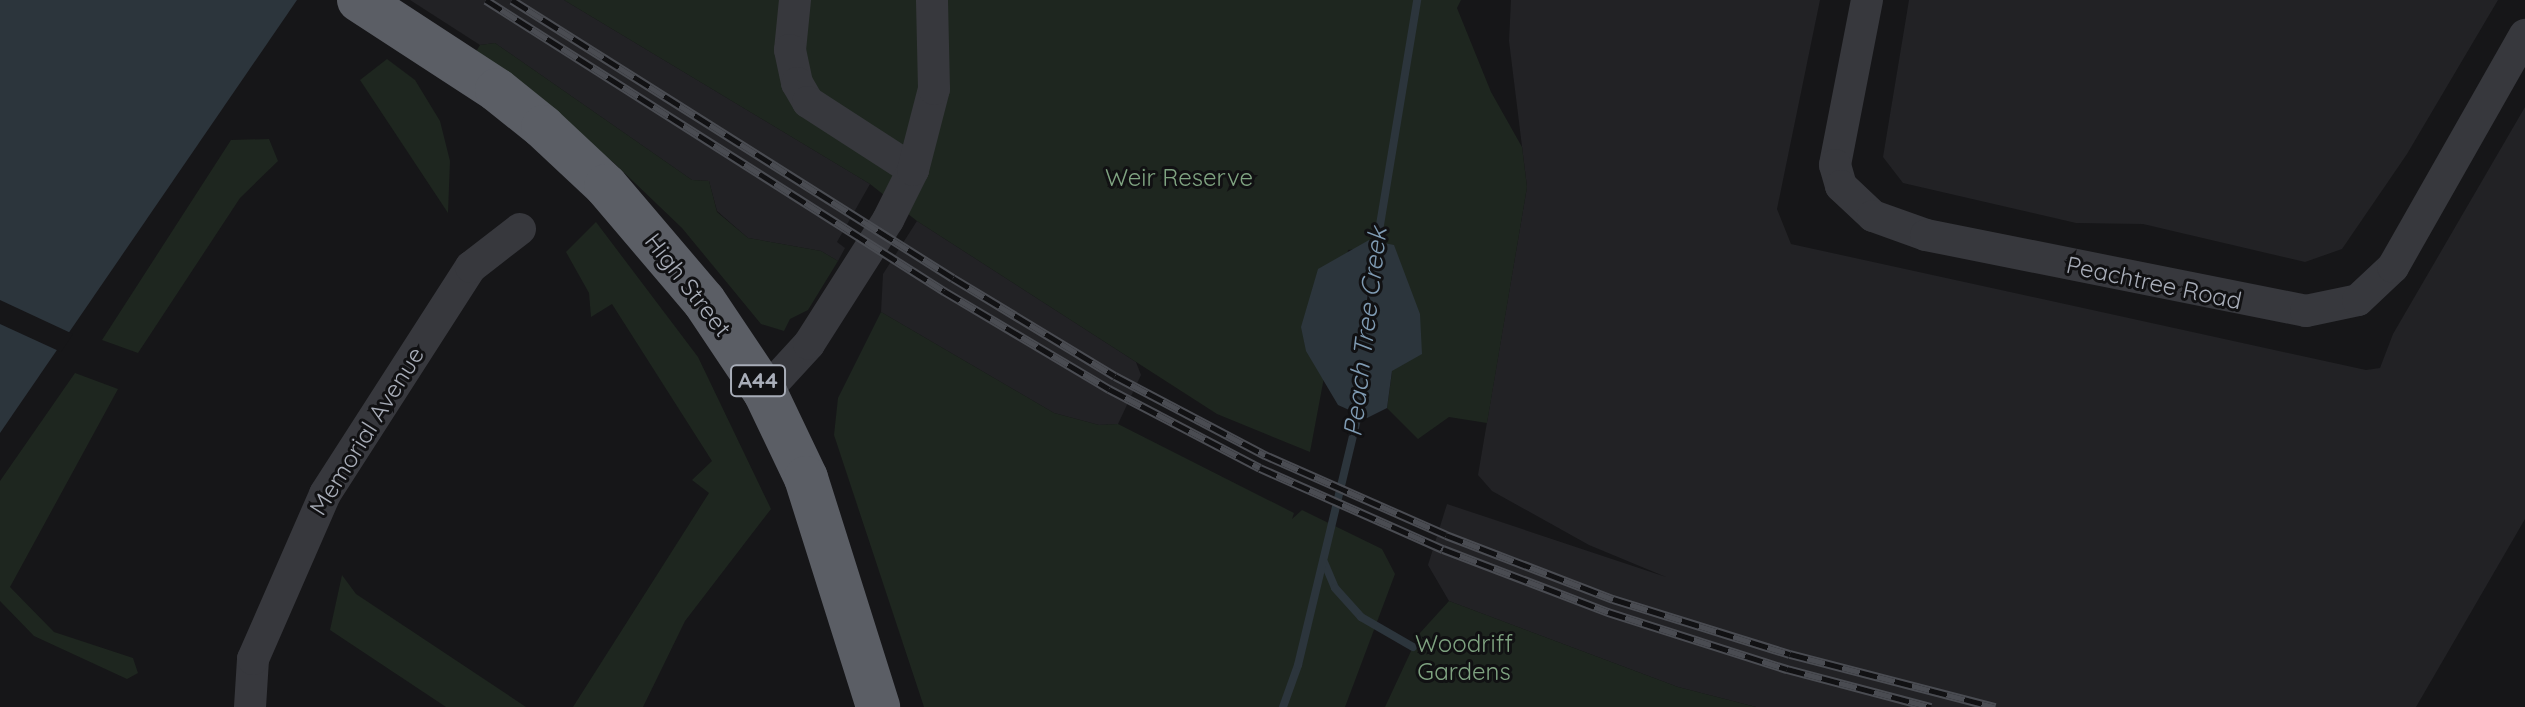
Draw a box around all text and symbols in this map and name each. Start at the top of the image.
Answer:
park label: Weir Reserve [1105,164,1253,192]
water label: Peach Tree Creek [1337,225,1393,439]
street label: High Street [639,228,737,342]
street label: Peachtree Road [2064,250,2244,316]
street label: Memorial Avenue [304,342,430,520]
road number: A44 [730,363,786,399]
park label: Woodriff Gardens [1415,630,1513,686]

